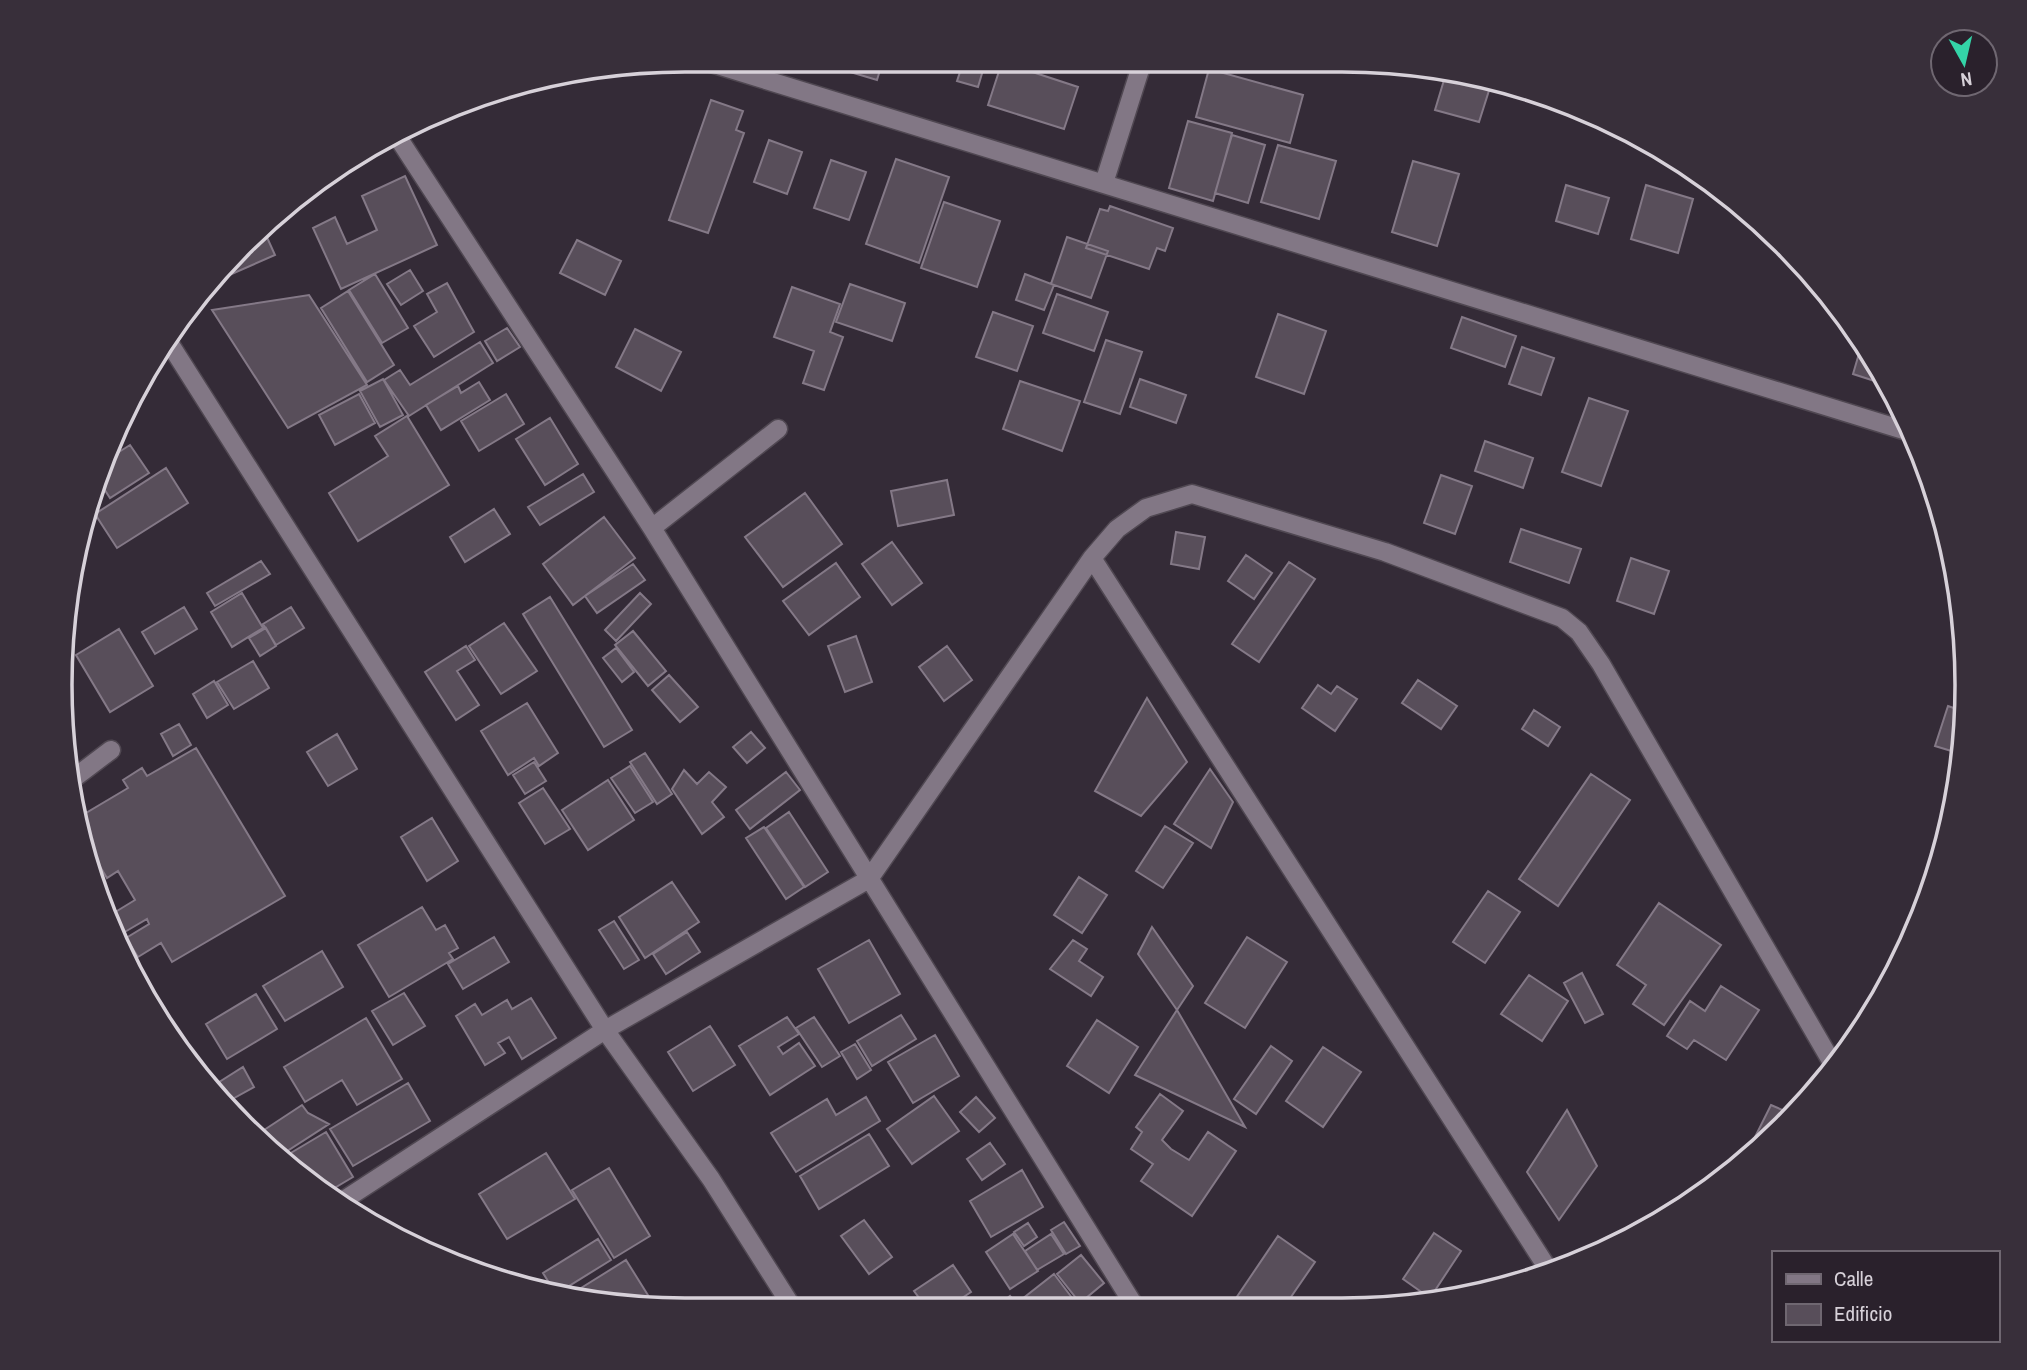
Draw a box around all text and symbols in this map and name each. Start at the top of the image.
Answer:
north arrow [1929,28,1999,98]
text: N [1959,66,1974,93]
legend [1772,1251,1999,1342]
text: Calle [1834,1264,1873,1293]
text: Edificio [1834,1299,1892,1328]

